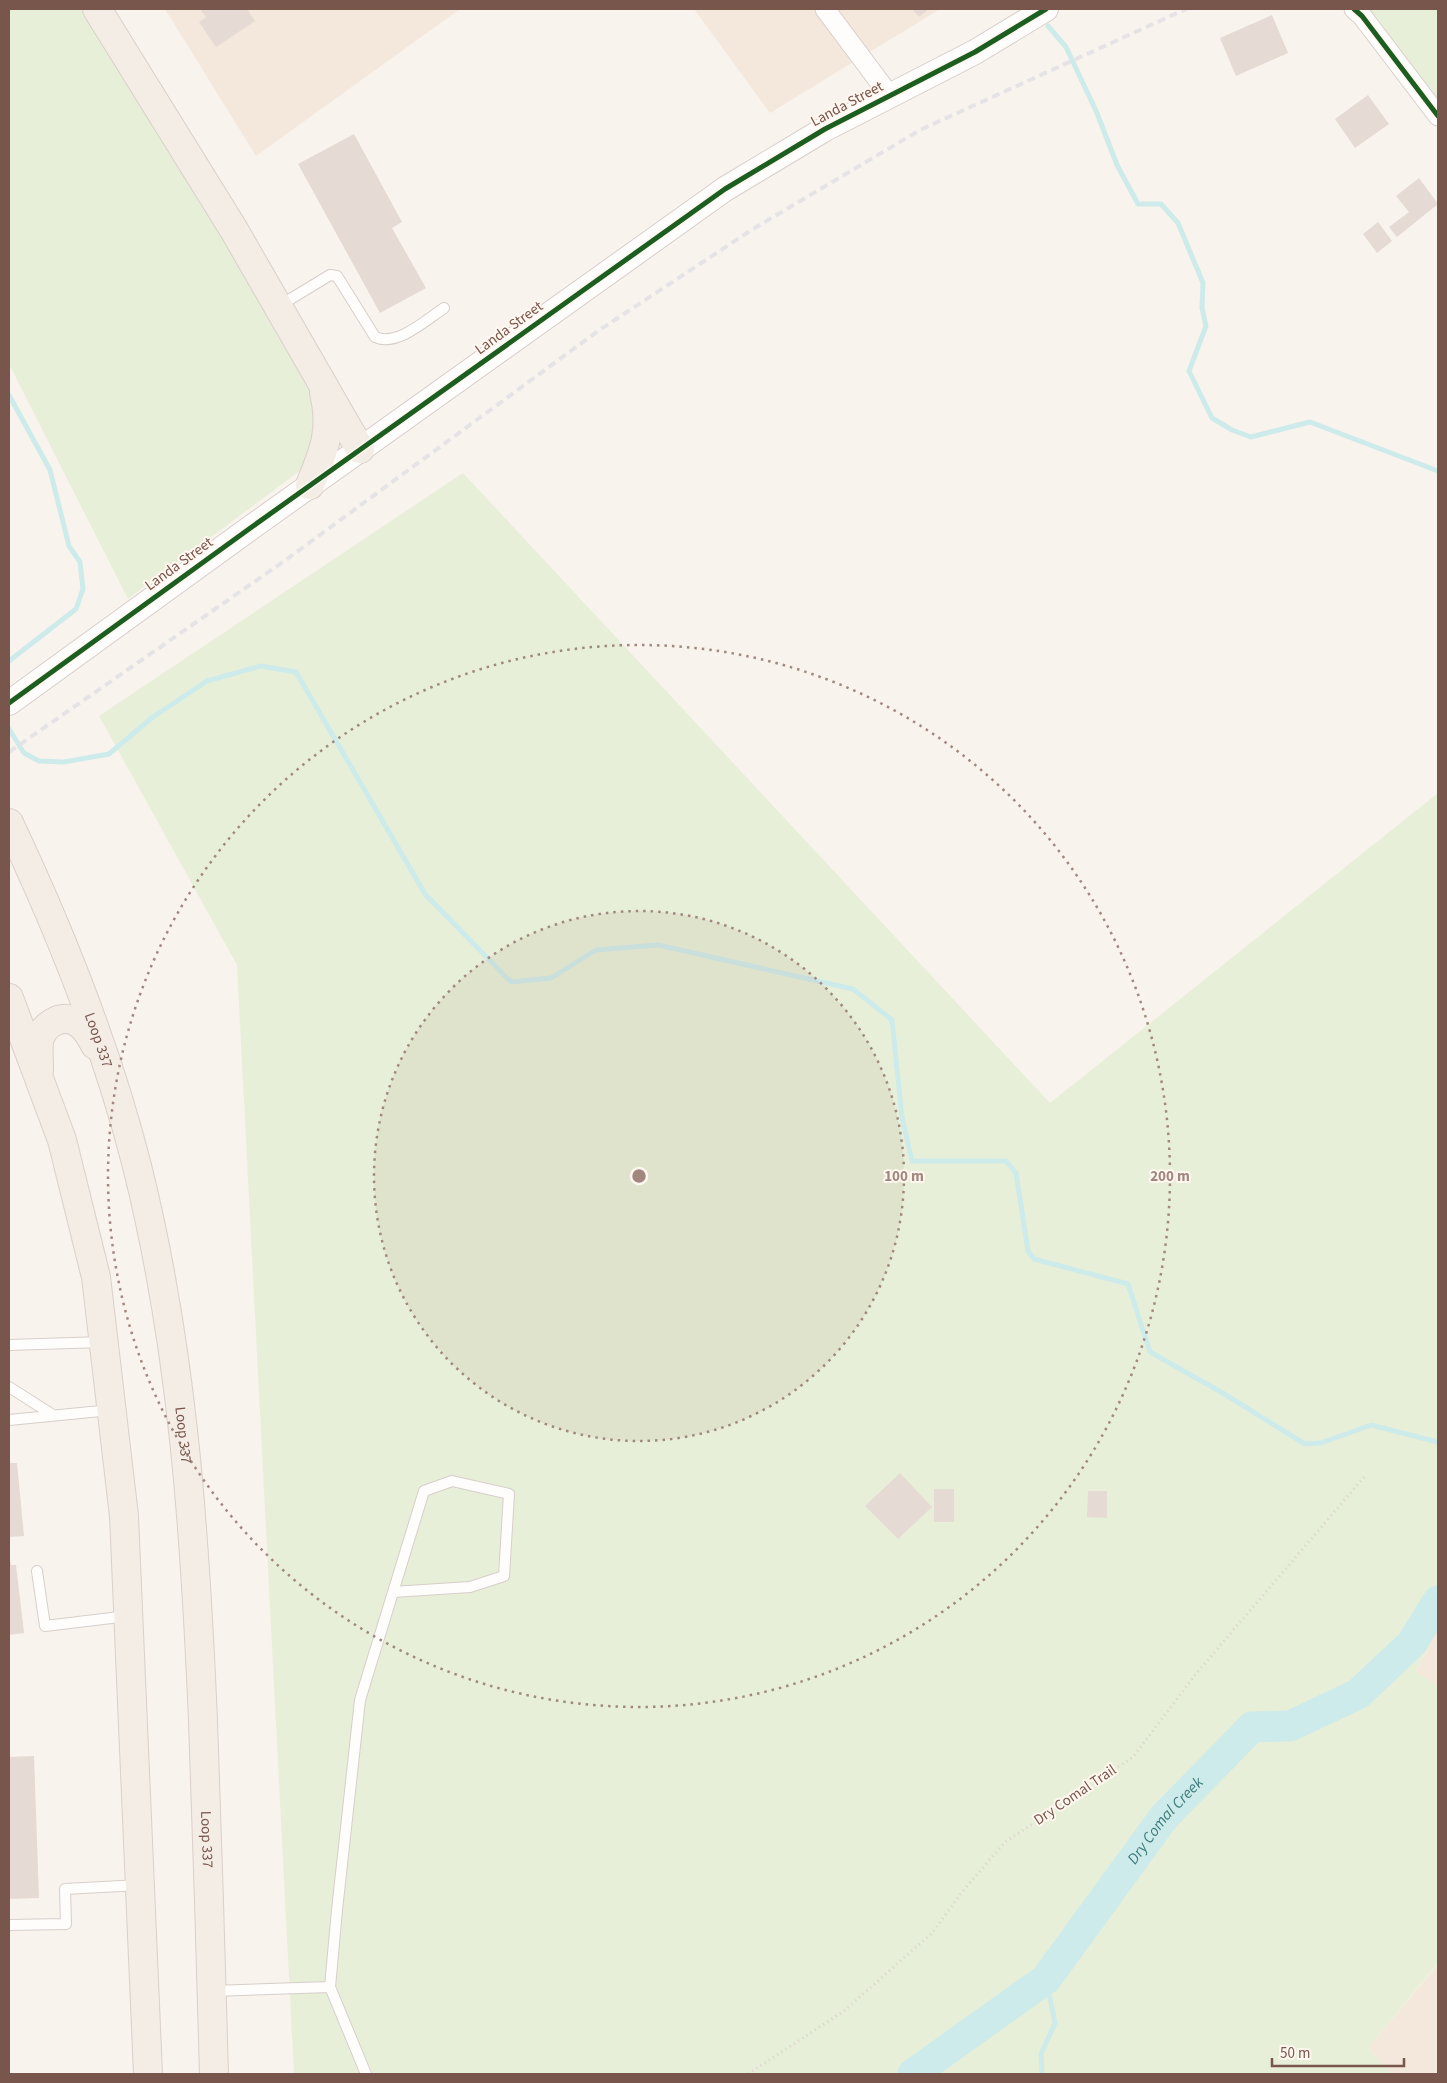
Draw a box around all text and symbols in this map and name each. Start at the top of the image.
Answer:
street label: Landa Street [807,76,887,132]
street label: Landa Street [471,296,547,360]
street label: Landa Street [141,532,217,596]
street label: Loop 337 [79,1010,118,1070]
text: 100 m [884,1166,924,1187]
text: 200 m [1150,1166,1190,1187]
centre of rings [630,1167,648,1185]
street label: Loop 337 [170,1406,197,1465]
street label: Dry Comal Trail [1029,1759,1121,1830]
water label: Dry Comal Creek [1122,1772,1209,1869]
street label: Loop 337 [196,1811,218,1868]
scale bar [1272,2036,1404,2068]
text: 50 m [1280,2043,1310,2064]

